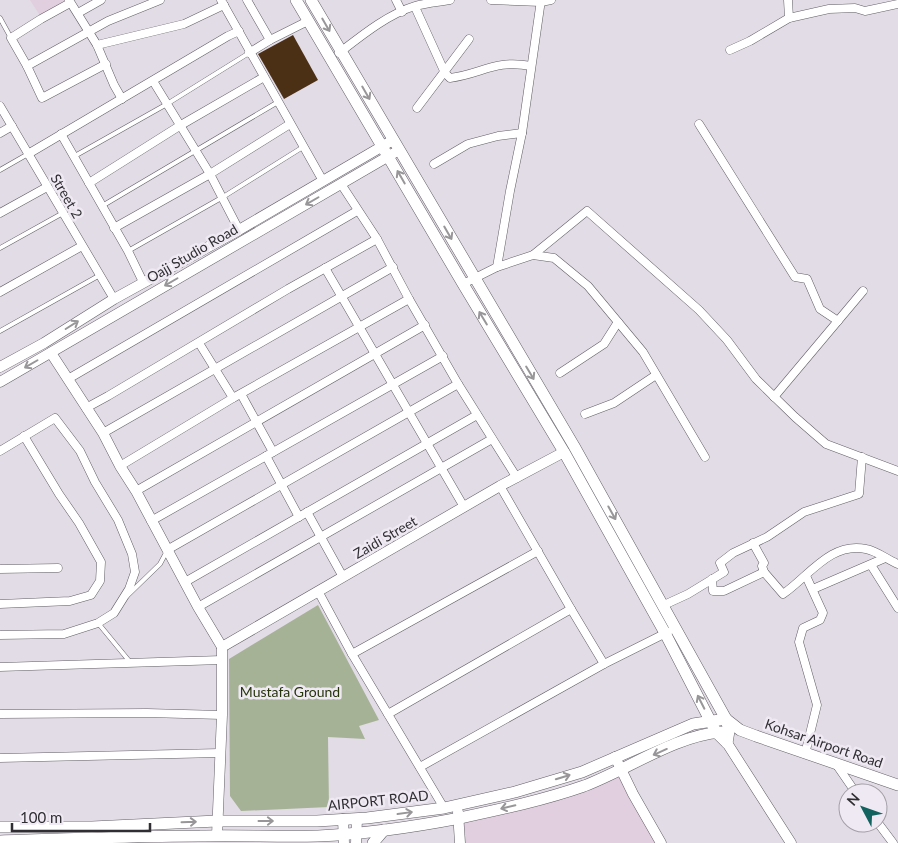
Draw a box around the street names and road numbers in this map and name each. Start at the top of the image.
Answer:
street label: Street 2 [47,171,87,221]
street label: Oajj Studio Road [144,220,240,286]
street label: Zaidi Street [350,512,420,562]
street label: Kohsar Airport Road [763,715,885,771]
street label: AIRPORT ROAD [327,786,429,814]

